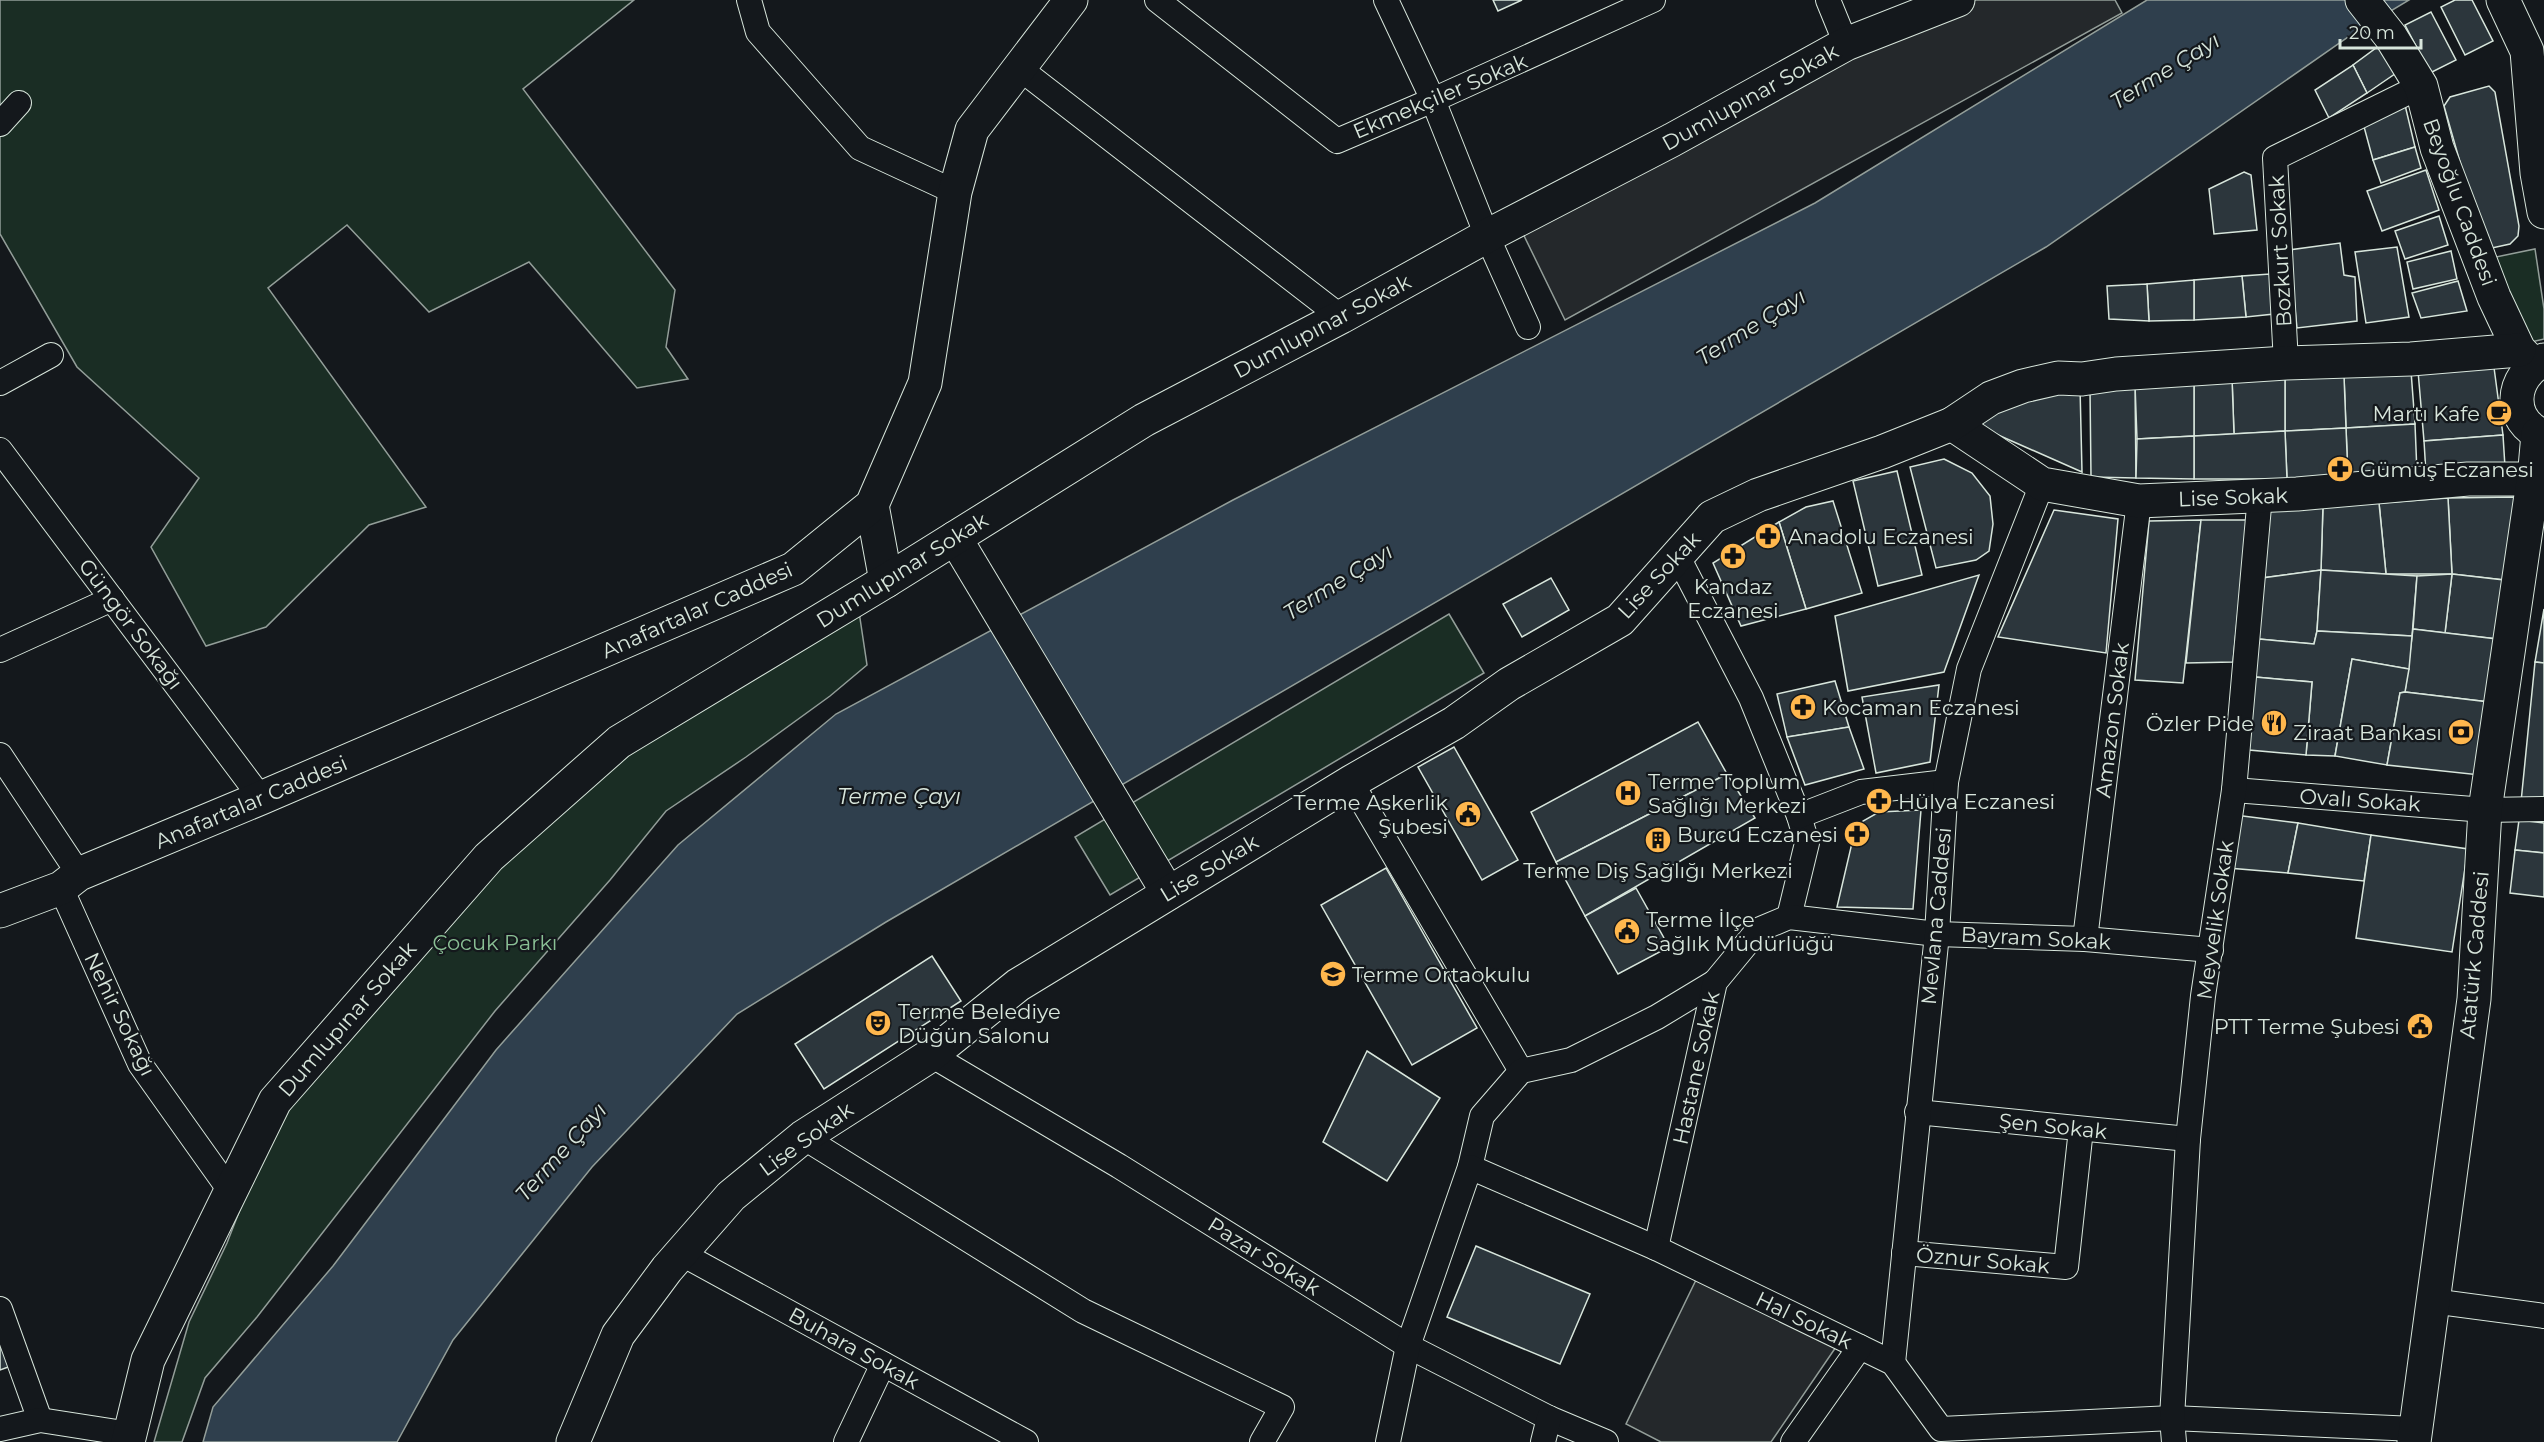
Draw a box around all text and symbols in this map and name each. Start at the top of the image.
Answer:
scale bar [2340,12,2421,50]
text: 20 m [2349,22,2395,44]
water label: Terme Çayı [2105,27,2225,115]
street label: Dumlupınar Sokak [1658,38,1843,156]
street label: Ekmekçiler Sokak [1349,48,1531,144]
street label: Beyoğlu Caddesi [2418,115,2502,289]
street label: Bozkurt Sokak [2264,174,2296,328]
street label: Dumlupınar Sokak [1229,268,1415,383]
water label: Terme Çayı [1691,283,1811,371]
cafe icon: Martı Kafe [2484,398,2514,428]
place label: Martı Kafe [2372,401,2480,426]
pharmacy icon: Gümüş Eczanesi [2325,454,2355,484]
place label: Gümüş Eczanesi [2360,457,2534,482]
street label: Lise Sokak [2178,483,2289,511]
street label: Dumlupınar Sokak [812,507,993,633]
pharmacy icon: Anadolu Eczanesi [1753,521,1783,551]
place label: Anadolu Eczanesi [1788,524,1974,549]
street label: Lise Sokak [1612,526,1706,624]
water label: Terme Çayı [1278,538,1398,626]
pharmacy icon: Kandaz Eczanesi [1718,541,1748,571]
street label: Güngör Sokağı [74,554,188,694]
street label: Anafartalar Caddesi [598,557,796,663]
place label: Kandaz Eczanesi [1687,574,1779,623]
street label: Amazon Sokak [2090,640,2134,799]
pharmacy icon: Kocaman Eczanesi [1788,692,1818,722]
place label: Kocaman Eczanesi [1822,695,2020,720]
restaurant icon: Özler Pide [2259,708,2289,738]
place label: Özler Pide [2146,711,2254,736]
bank icon: Ziraat Bankası [2446,717,2476,747]
place label: Ziraat Bankası [2293,720,2442,745]
street label: Anafartalar Caddesi [151,750,351,854]
place label: Terme Toplum Sağlığı Merkezi [1648,769,1807,818]
hospital icon: Terme Toplum Sağlığı Merkezi [1613,778,1643,808]
water label: Terme Çayı [837,783,961,810]
street label: Ovalı Sokak [2299,783,2422,817]
pharmacy icon: Hülya Eczanesi [1864,786,1894,816]
place label: Hülya Eczanesi [1898,789,2055,814]
place label: Terme Askerlik Şubesi [1294,790,1448,839]
public building icon: Terme Askerlik Şubesi [1453,799,1483,829]
pharmacy icon: Burcu Eczanesi [1842,819,1872,849]
place label: Burcu Eczanesi [1677,822,1838,847]
building icon: Terme Diş Sağlığı Merkezi [1643,825,1673,855]
street label: Mevlana Caddesi [1916,826,1956,1006]
street label: Lise Sokak [1155,829,1263,907]
street label: Meyvelik Sokak [2191,838,2239,1001]
place label: Terme Diş Sağlığı Merkezi [1523,858,1793,883]
street label: Atatürk Caddesi [2454,870,2494,1040]
place label: Terme İlçe Sağlık Müdürlüğü [1646,907,1834,956]
public building icon: Terme İlçe Sağlık Müdürlüğü [1612,916,1642,946]
street label: Bayram Sokak [1960,922,2112,954]
park label: Çocuk Parkı [432,930,558,955]
street label: Dumlupınar Sokak [273,936,421,1102]
street label: Nehir Sokağı [79,948,161,1080]
school or university icon: Terme Ortaokulu [1318,959,1348,989]
place label: Terme Ortaokulu [1352,962,1531,987]
street label: Hastane Sokak [1668,989,1725,1147]
place label: Terme Belediye Düğün Salonu [898,999,1061,1048]
theatre icon: Terme Belediye Düğün Salonu [863,1008,893,1038]
public building icon: PTT Terme Şubesi [2405,1011,2435,1041]
place label: PTT Terme Şubesi [2214,1014,2400,1039]
street label: Lise Sokak [754,1096,858,1181]
water label: Terme Çayı [510,1097,612,1207]
street label: Şen Sokak [1998,1108,2109,1144]
street label: Pazar Sokak [1203,1212,1325,1301]
street label: Öznur Sokak [1915,1242,2051,1278]
street label: Hal Sokak [1752,1286,1857,1354]
street label: Buhara Sokak [784,1302,924,1394]

